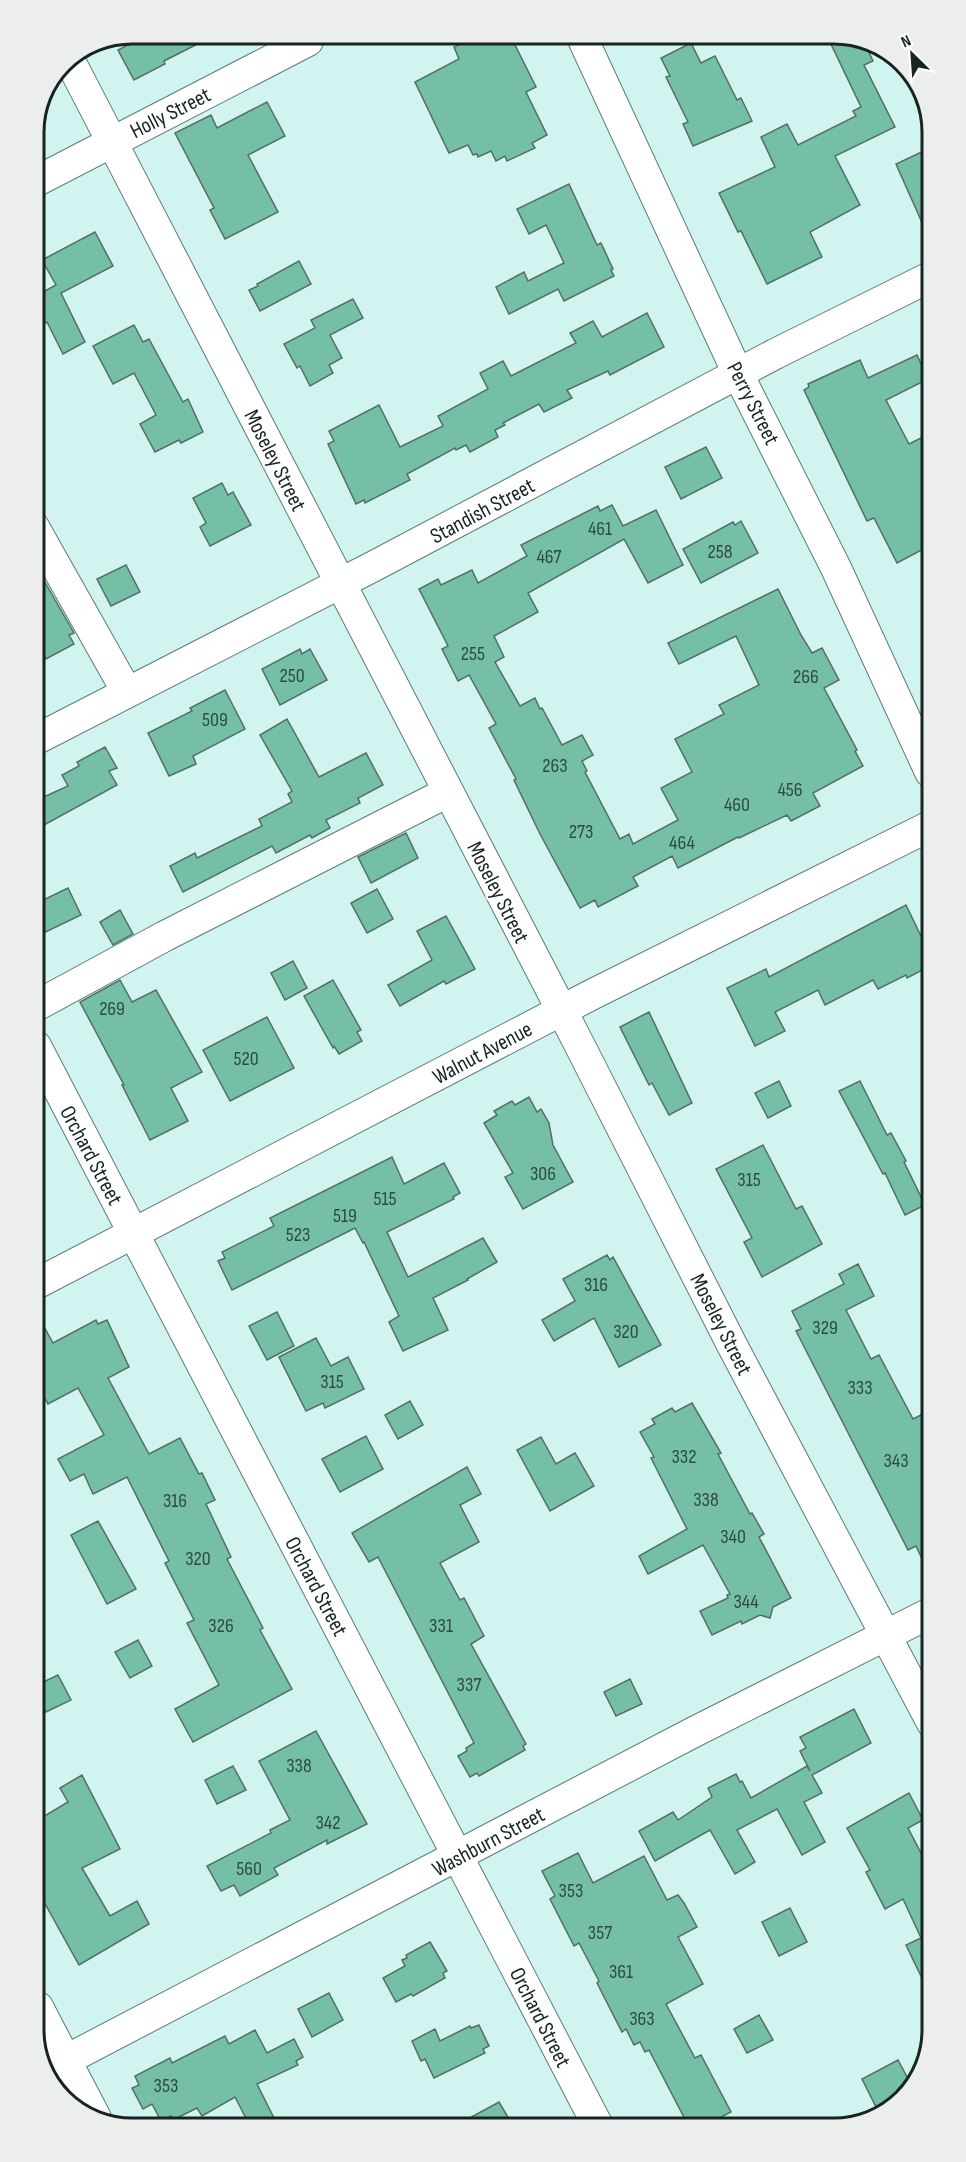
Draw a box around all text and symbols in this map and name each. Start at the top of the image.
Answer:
north arrow [882,24,942,84]
text: N [898,31,914,52]
street label: Holly Street [126,81,216,145]
street label: Perry Street [720,358,785,450]
street label: Moseley Street [238,405,312,516]
street label: Standish Street [426,472,540,550]
house number: 461 [588,517,612,541]
house number: 258 [707,540,733,564]
house number: 467 [536,545,562,569]
house number: 255 [461,642,485,666]
house number: 250 [279,664,305,688]
house number: 266 [793,665,819,689]
house number: 509 [202,708,228,732]
house number: 263 [542,754,568,778]
house number: 456 [777,778,803,802]
house number: 460 [724,793,750,817]
house number: 273 [569,820,593,844]
house number: 464 [669,831,695,855]
street label: Moseley Street [461,837,535,948]
house number: 269 [99,997,125,1021]
street label: Walnut Avenue [428,1016,537,1091]
house number: 520 [233,1047,259,1071]
street label: Orchard Street [53,1101,128,1210]
house number: 306 [530,1162,556,1186]
house number: 315 [737,1168,761,1192]
house number: 515 [373,1187,397,1211]
house number: 519 [333,1204,357,1228]
house number: 523 [286,1223,310,1247]
street label: Moseley Street [684,1269,758,1380]
house number: 316 [584,1273,608,1297]
house number: 329 [812,1316,838,1340]
house number: 320 [613,1320,639,1344]
house number: 315 [320,1370,344,1394]
house number: 333 [847,1376,873,1400]
house number: 332 [671,1445,697,1469]
house number: 343 [883,1449,909,1473]
house number: 338 [693,1488,719,1512]
house number: 316 [163,1489,187,1513]
house number: 340 [720,1525,746,1549]
street label: Orchard Street [278,1532,353,1641]
house number: 320 [185,1547,211,1571]
house number: 344 [733,1590,759,1614]
house number: 326 [208,1614,234,1638]
house number: 331 [429,1614,453,1638]
house number: 337 [457,1673,481,1697]
house number: 338 [286,1754,312,1778]
street label: Washburn Street [428,1801,550,1883]
house number: 342 [315,1811,341,1835]
house number: 560 [236,1857,262,1881]
house number: 353 [559,1879,583,1903]
house number: 357 [588,1921,612,1945]
house number: 361 [609,1960,633,1984]
street label: Orchard Street [503,1963,576,2072]
house number: 363 [629,2007,655,2031]
house number: 353 [154,2074,178,2098]

